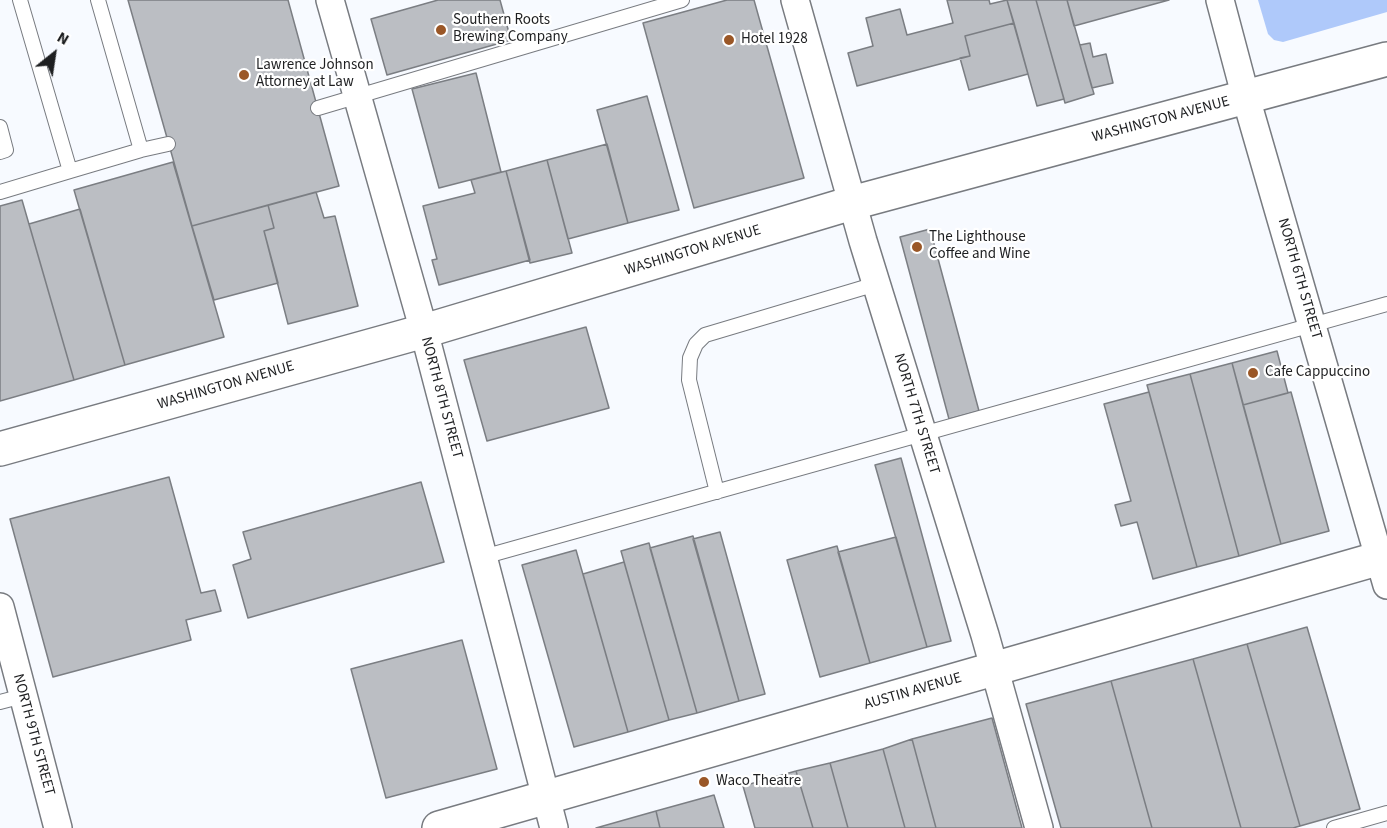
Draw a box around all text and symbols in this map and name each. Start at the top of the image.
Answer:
place label: Southern Roots Brewing Company [453,12,568,47]
marker: Southern Roots Brewing Company [434,23,448,37]
north arrow [24,24,84,84]
text: N [53,26,73,51]
place label: Hotel 1928 [741,31,808,49]
marker: Hotel 1928 [722,33,736,47]
place label: Lawrence Johnson Attorney at Law [256,57,374,92]
marker: Lawrence Johnson Attorney at Law [237,68,251,82]
street label: WASHINGTON AVENUE [1090,93,1232,147]
street label: NORTH 6TH STREET [1273,216,1325,342]
street label: WASHINGTON AVENUE [623,222,763,280]
place label: The Lighthouse Coffee and Wine [929,229,1030,264]
marker: The Lighthouse Coffee and Wine [910,240,924,254]
street label: NORTH 8TH STREET [416,335,466,461]
street label: NORTH 7TH STREET [889,351,943,477]
street label: WASHINGTON AVENUE [155,358,297,414]
place label: Cafe Cappuccino [1265,364,1370,382]
marker: Cafe Cappuccino [1246,366,1260,380]
street label: AUSTIN AVENUE [862,669,964,715]
street label: NORTH 9TH STREET [8,672,58,798]
place label: Waco Theatre [716,773,801,791]
marker: Waco Theatre [697,775,711,789]

